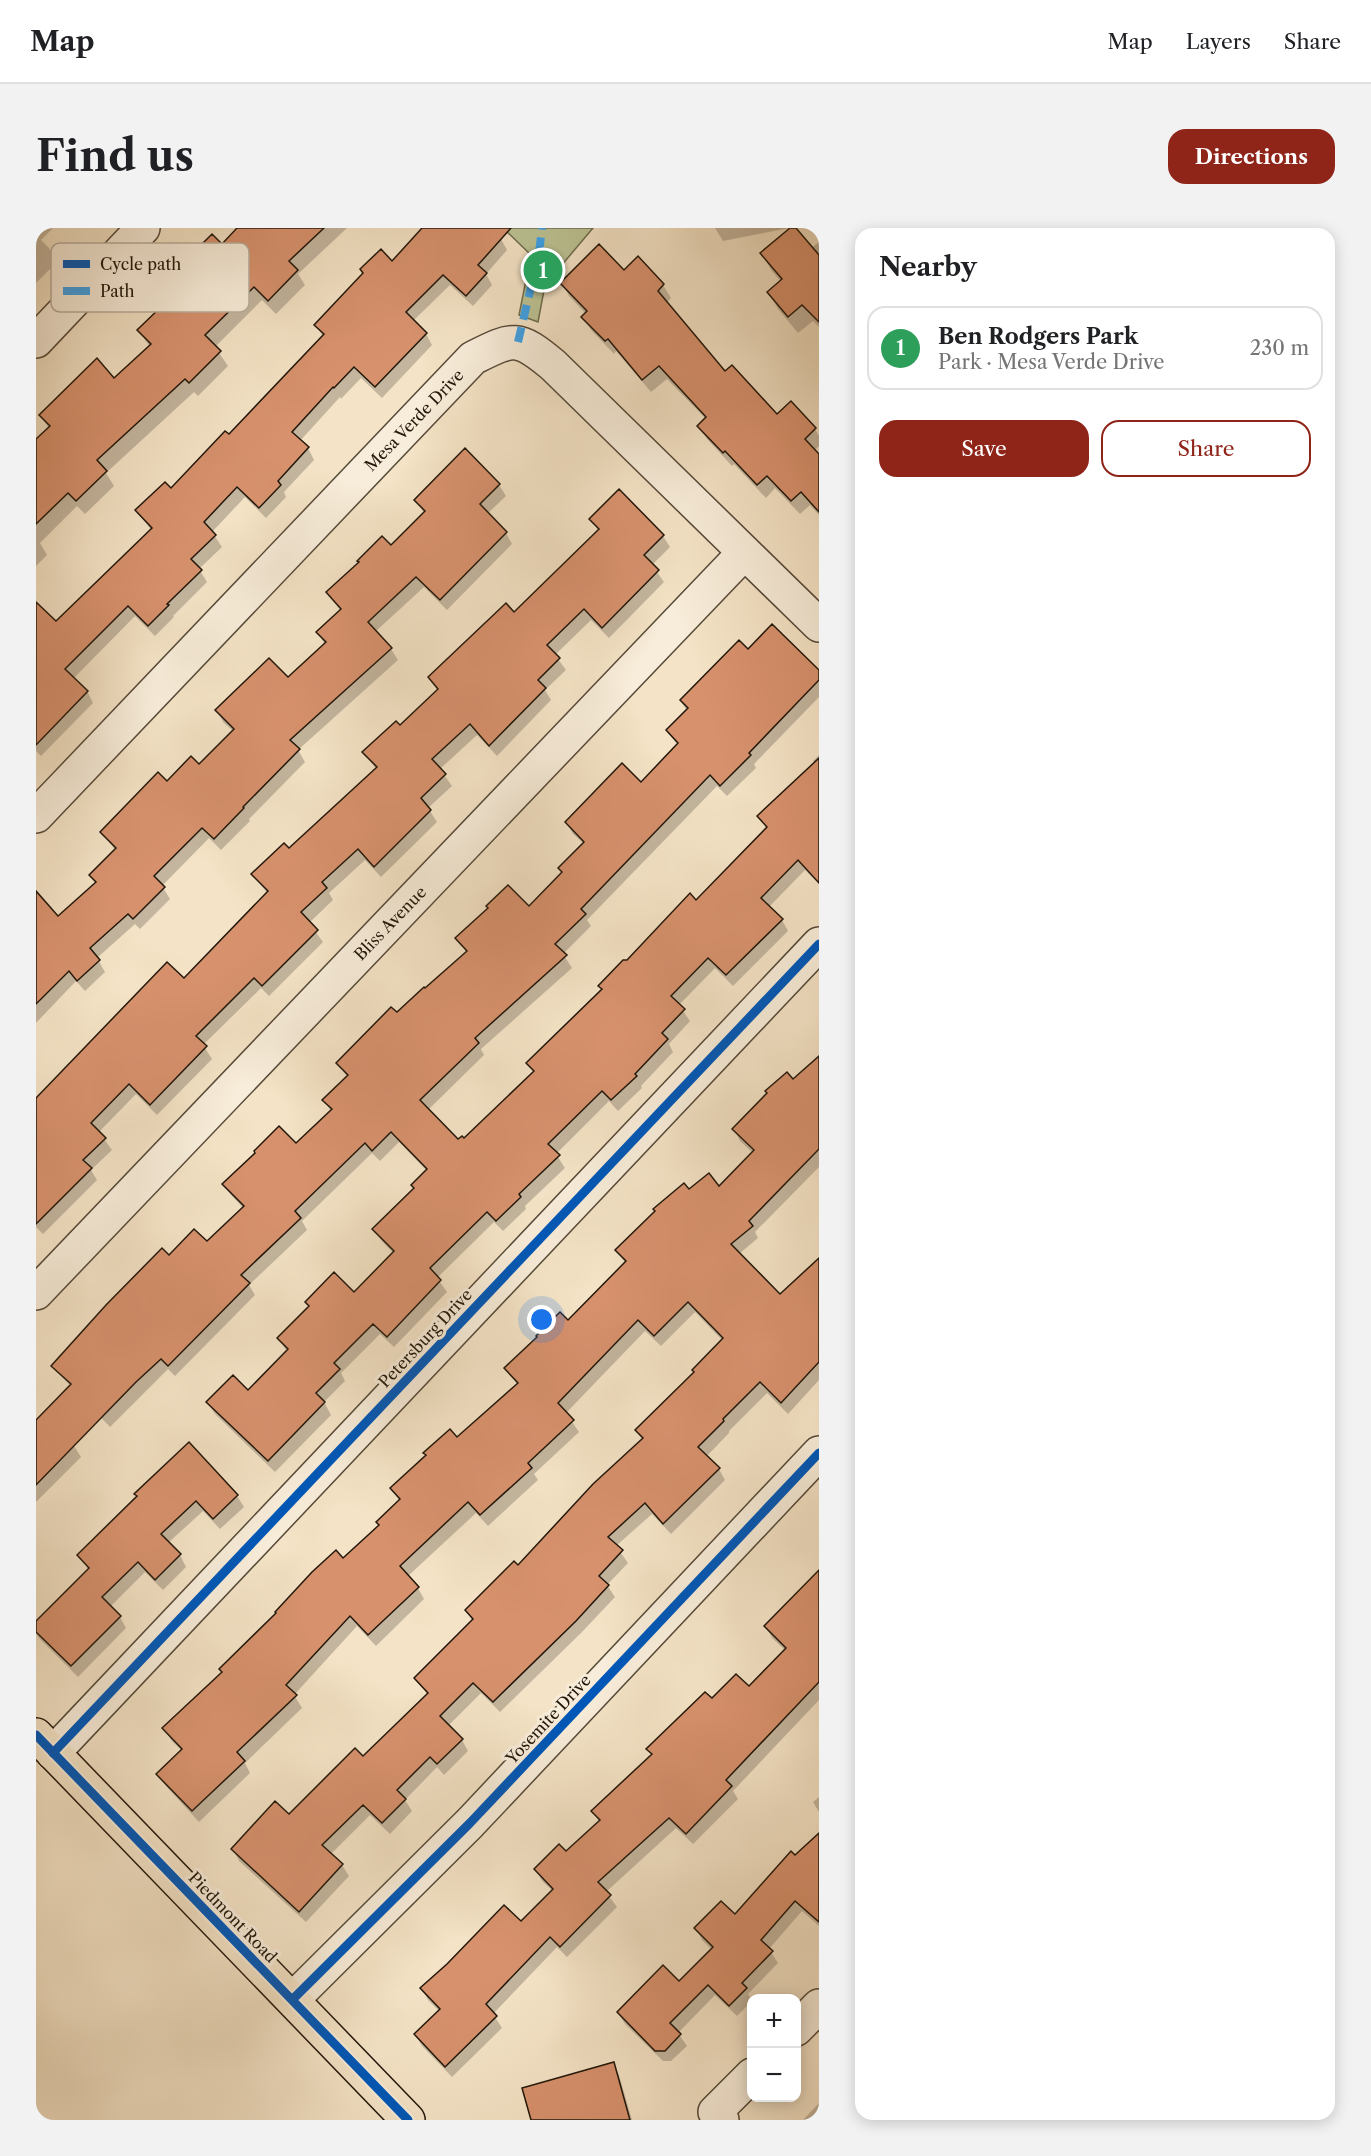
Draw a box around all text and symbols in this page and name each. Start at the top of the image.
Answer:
text: Map [30,24,94,58]
text: Map [1108,29,1153,54]
text: Layers [1186,29,1251,54]
text: Share [1284,29,1341,54]
button: Directions [1168,129,1335,184]
text: Find us [36,130,194,182]
legend [51,243,249,312]
pin: 1 [524,248,562,292]
text: Nearby [879,251,977,283]
text: Cycle path [100,254,181,274]
text: Path [100,281,134,301]
text: Ben Rodgers Park [938,323,1138,350]
text: 1 [896,336,905,360]
text: 230 m [1250,336,1309,360]
text: Park · Mesa Verde Drive [938,350,1165,374]
street label: Mesa Verde Drive [360,365,468,475]
button: Save [879,420,1089,477]
button: Share [1101,420,1311,477]
street label: Bliss Avenue [350,882,430,964]
street label: Petersburg Drive [374,1284,476,1392]
your location [527,1305,556,1334]
street label: Yosemite Drive [501,1670,595,1769]
street label: Piedmont Road [185,1867,281,1967]
map controls [747,1994,801,2102]
button: + [747,1994,801,2048]
button: − [747,2048,801,2102]

